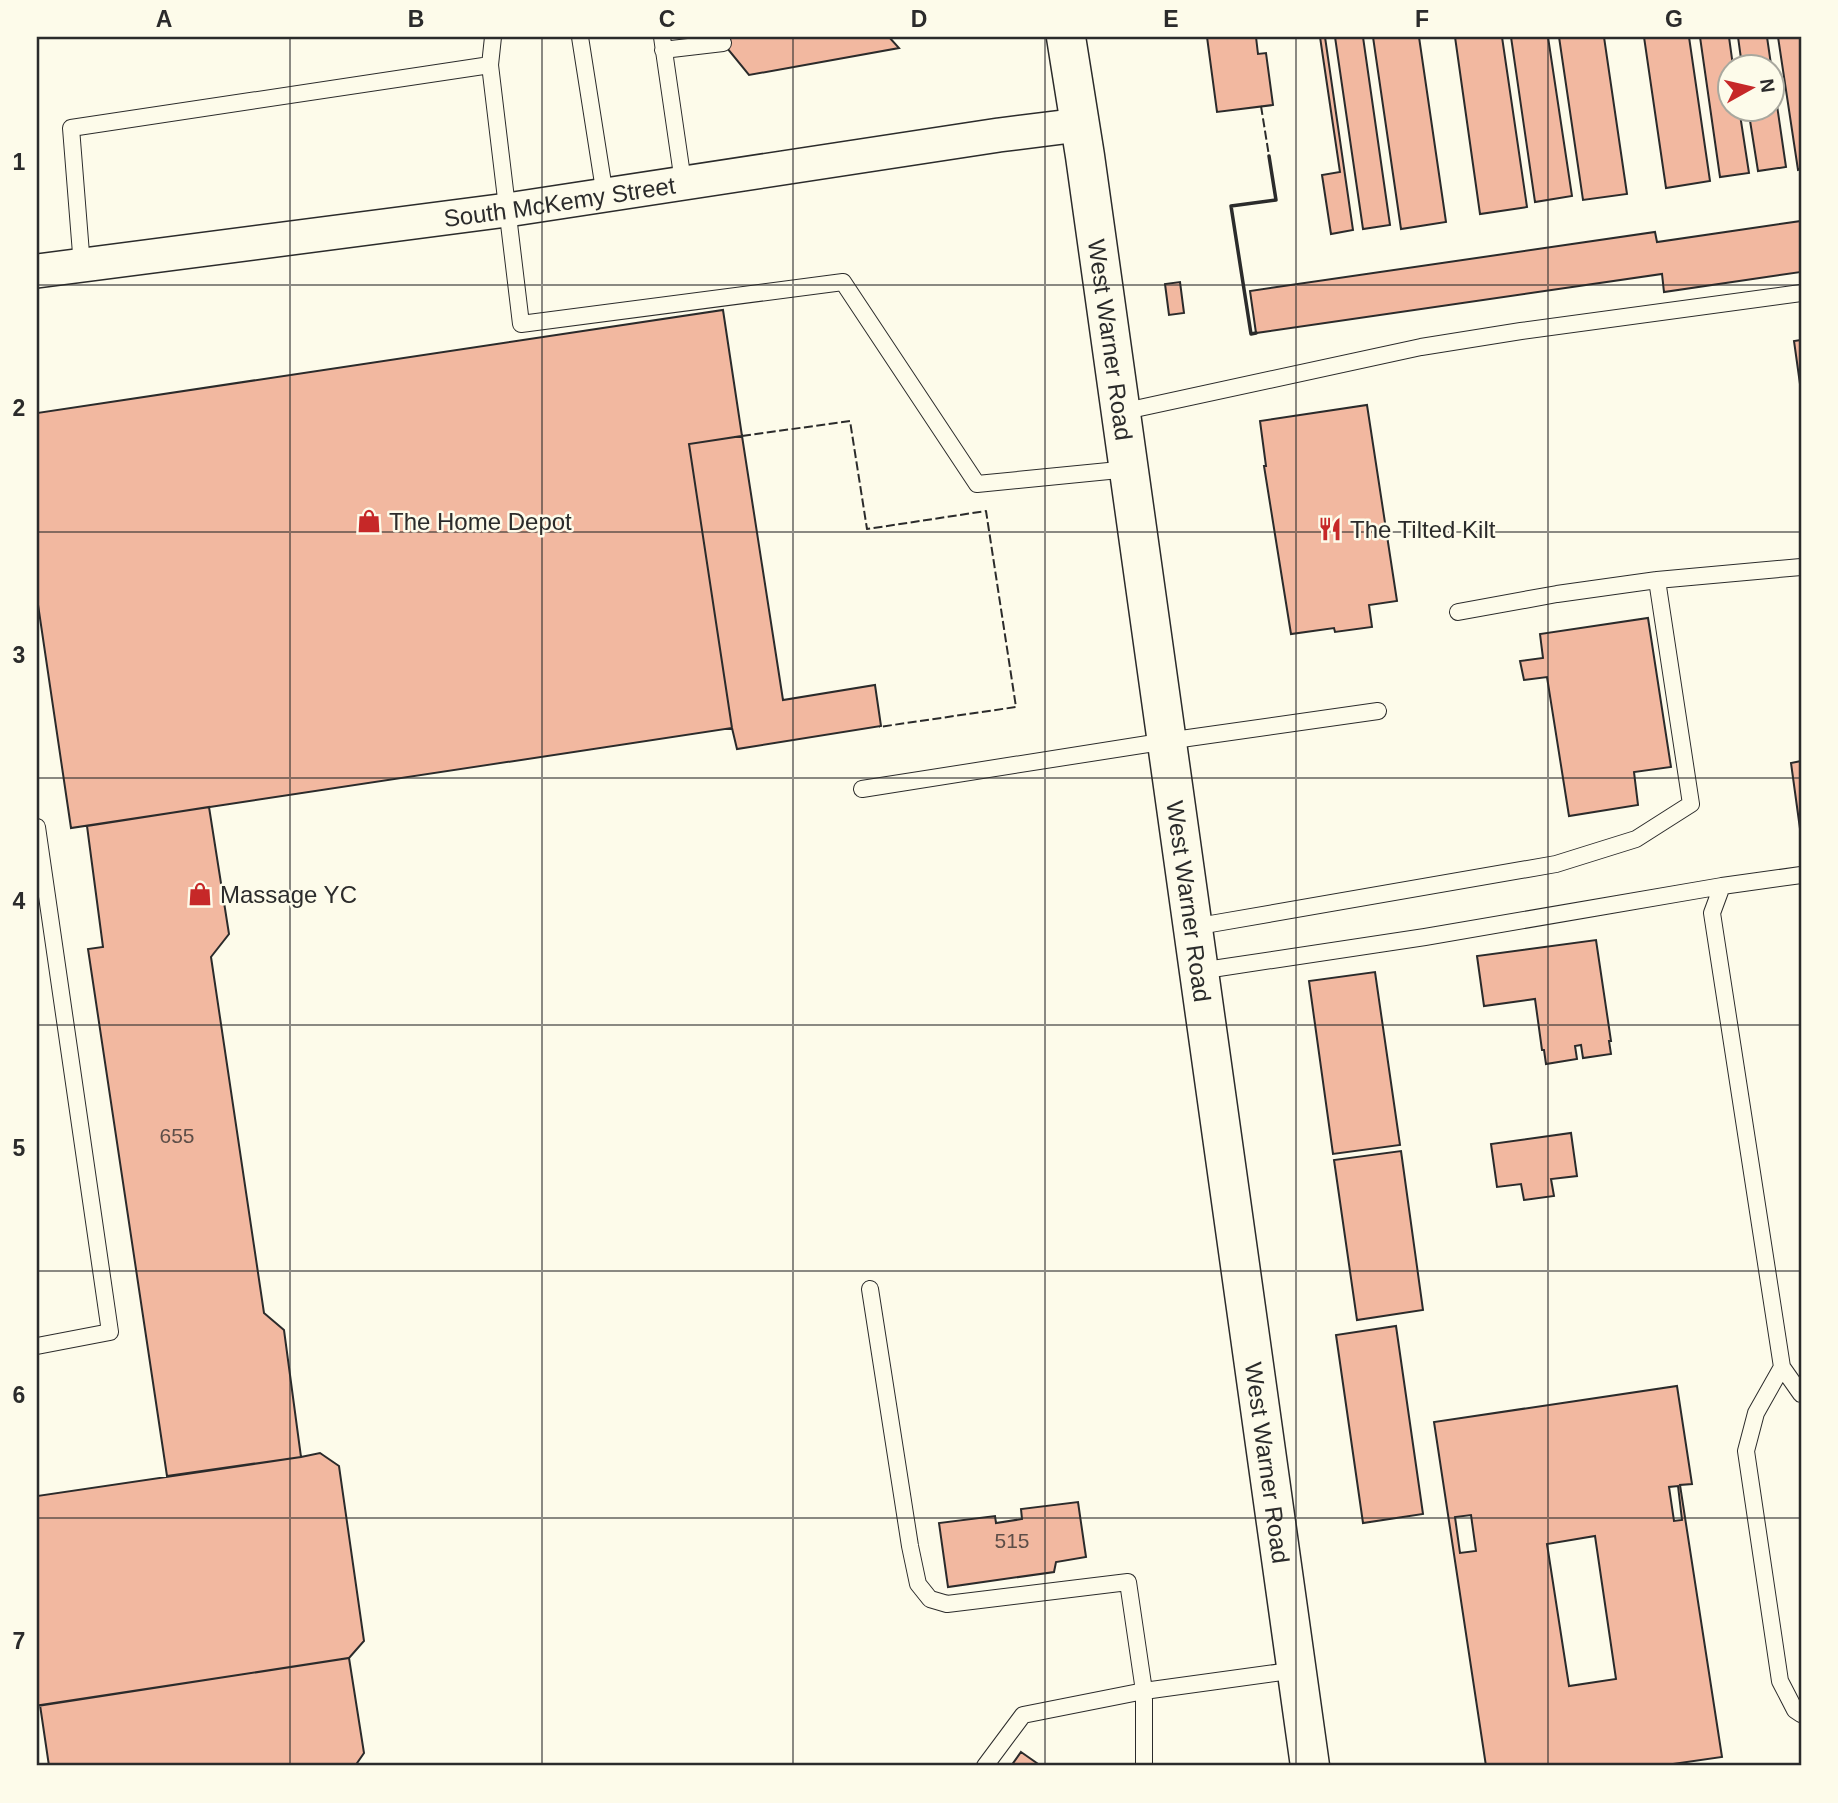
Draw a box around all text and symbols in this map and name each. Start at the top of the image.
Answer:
text: A [156,6,172,32]
text: B [408,6,424,32]
text: C [659,6,675,32]
text: D [911,6,927,32]
text: E [1163,6,1179,32]
text: F [1415,6,1429,32]
text: G [1665,6,1683,32]
north arrow [1716,52,1786,122]
text: N [1756,77,1779,94]
text: 1 [13,149,26,175]
street label: South McKemy Street [442,171,677,232]
street label: West Warner Road [1083,237,1138,442]
text: 2 [13,395,25,421]
shop icon: The Home Depot [355,507,383,535]
place label: The Home Depot [389,508,572,535]
restaurant icon: The Tilted Kilt [1316,515,1344,543]
place label: The Tilted Kilt [1350,516,1496,543]
text: 3 [13,642,25,668]
street label: West Warner Road [1162,799,1217,1004]
shop icon: Massage YC [186,880,214,908]
place label: Massage YC [220,881,357,908]
text: 4 [13,888,26,914]
house number: 655 [159,1124,195,1147]
text: 5 [13,1135,26,1161]
street label: West Warner Road [1240,1360,1295,1565]
text: 6 [13,1382,25,1408]
house number: 515 [994,1529,1030,1552]
text: 7 [13,1628,25,1654]

